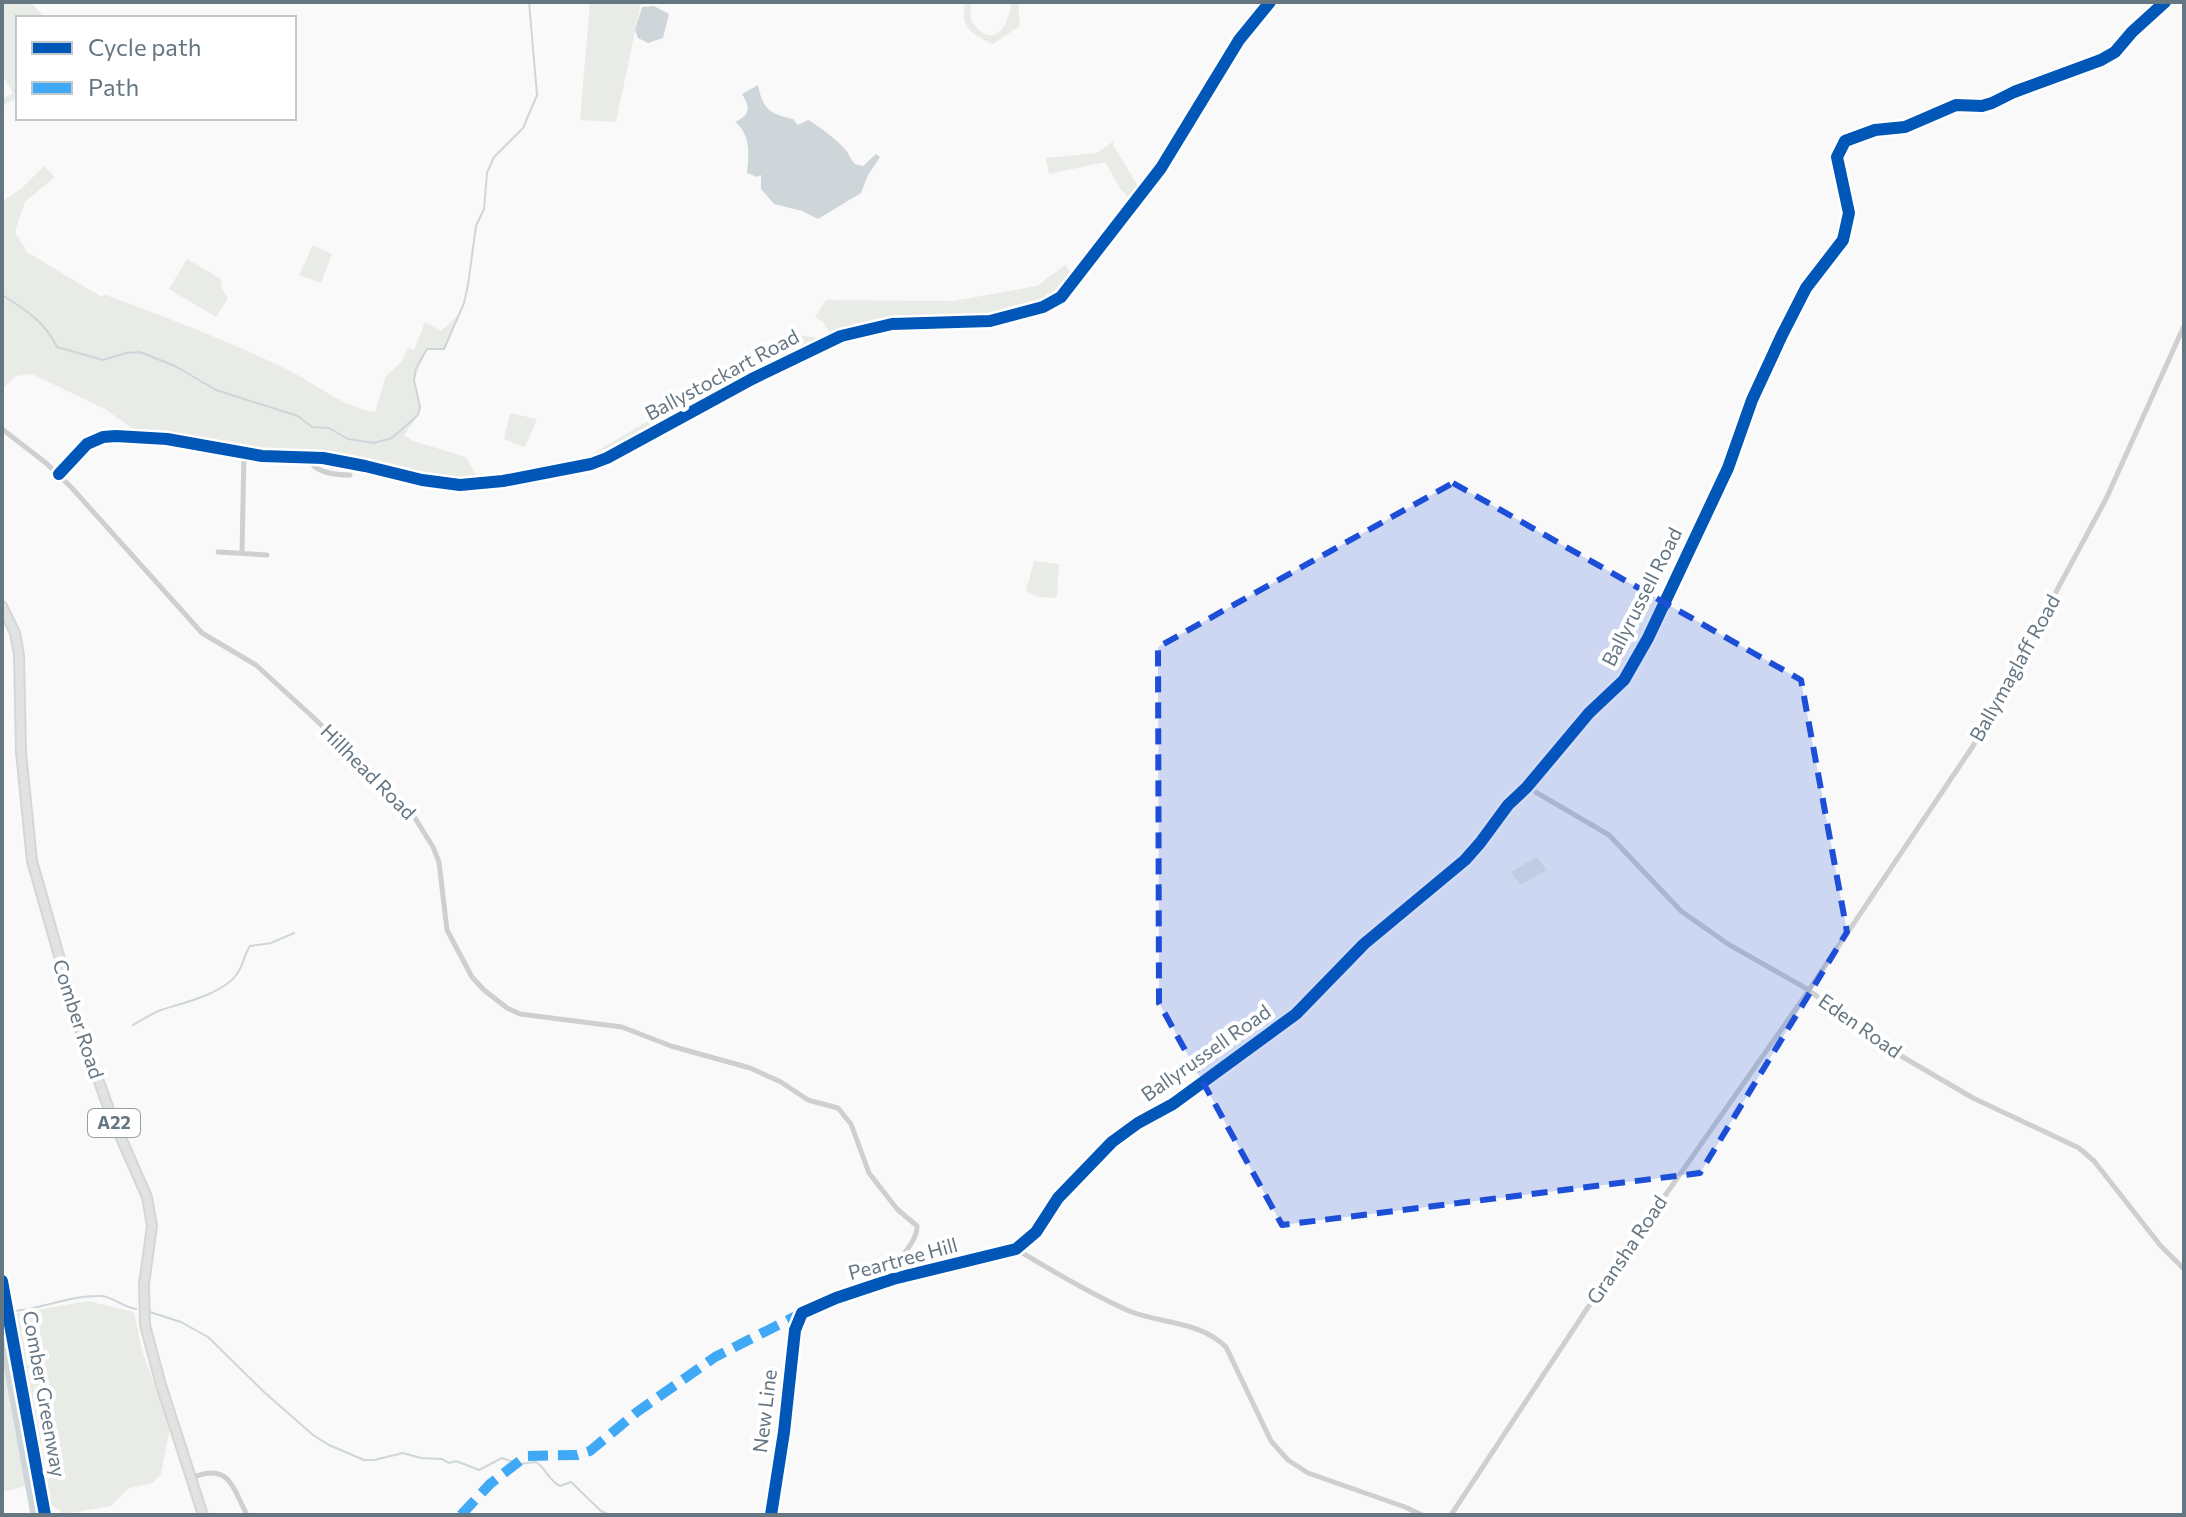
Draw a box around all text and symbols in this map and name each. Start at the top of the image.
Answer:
legend [16,16,296,120]
text: Cycle path [88,32,202,61]
text: Path [88,72,139,101]
street label: Ballystockart Road [641,323,803,425]
street label: Ballyrussell Road [1596,523,1686,670]
street label: Ballymaglaff Road [1964,590,2064,745]
street label: Hillhead Road [316,719,421,824]
street label: Comber Road [48,956,110,1081]
street label: Eden Road [1814,988,1907,1063]
street label: Ballyrussell Road [1136,999,1275,1106]
road number: A22 [88,1109,140,1137]
street label: Gransha Road [1581,1191,1671,1308]
street label: Peartree Hill [845,1232,960,1284]
street label: Comber Greenway [19,1309,71,1479]
street label: New Line [747,1368,781,1454]

